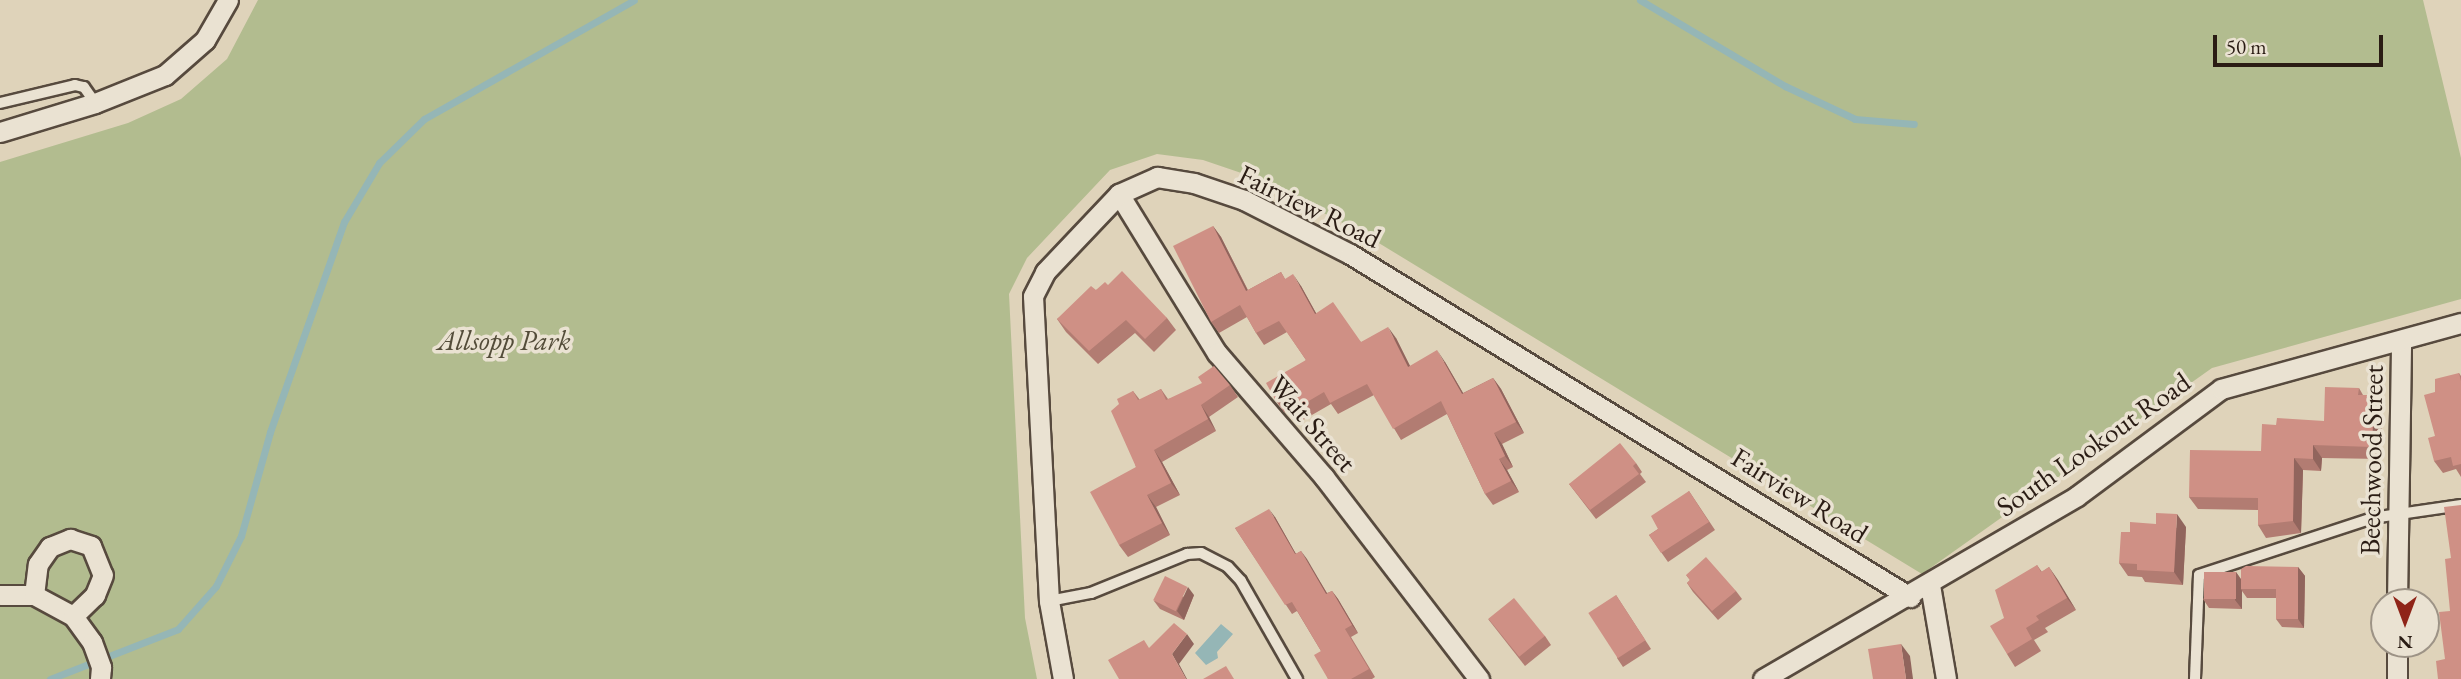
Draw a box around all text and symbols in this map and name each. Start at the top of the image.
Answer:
scale bar [2216,21,2386,65]
text: 50 m [2226,33,2267,60]
street label: Fairview Road [1233,157,1387,255]
park label: Allsopp Park [437,323,571,357]
street label: South Lookout Road [1990,365,2196,523]
street label: Beechwood Street [2353,365,2389,555]
street label: Wait Street [1262,368,1364,478]
street label: Fairview Road [1726,440,1874,550]
north arrow [2370,588,2440,658]
text: N [2397,630,2413,655]

